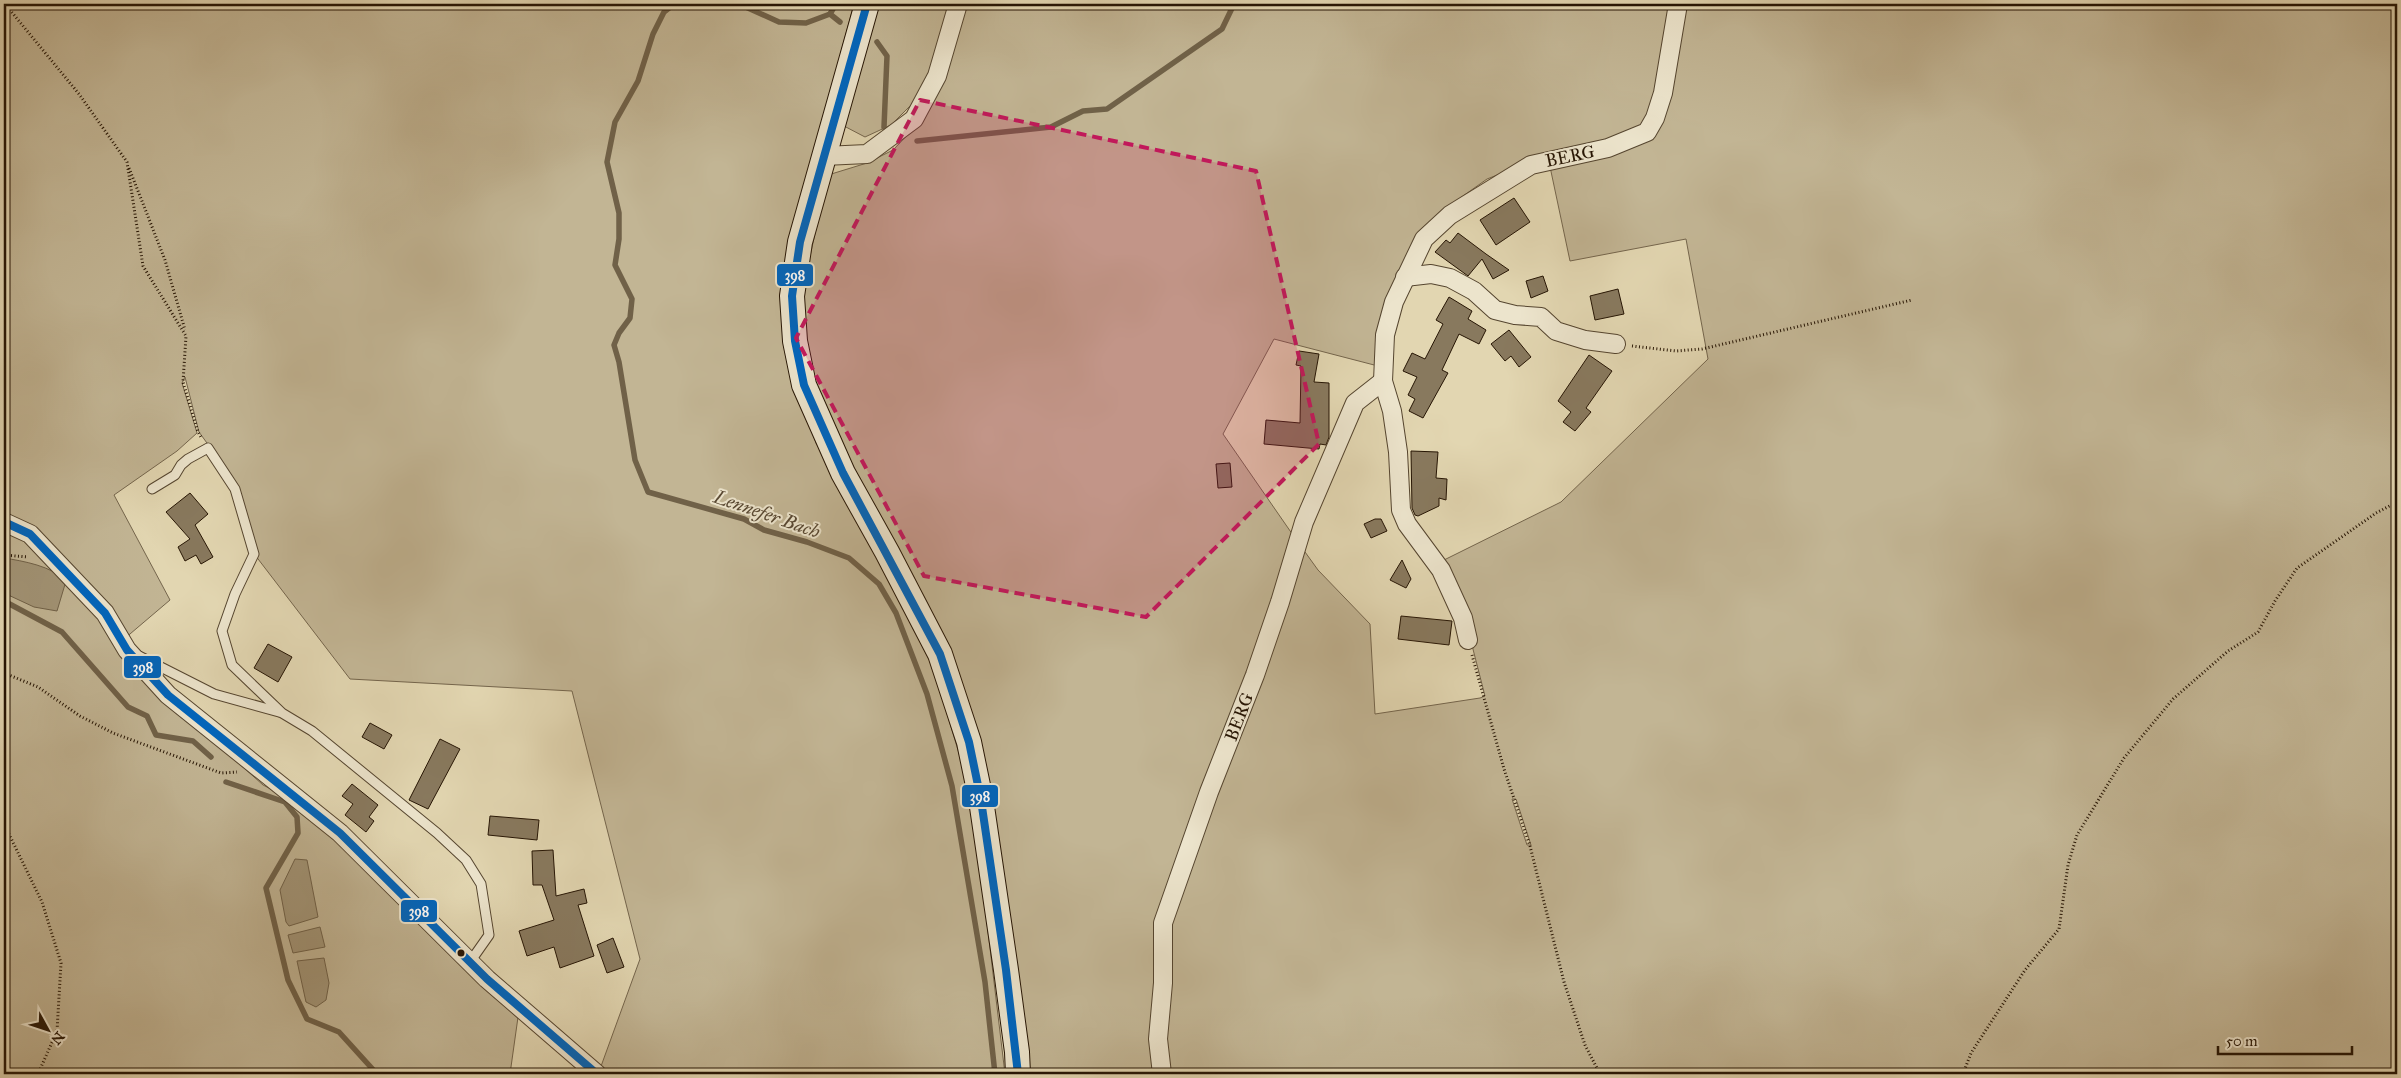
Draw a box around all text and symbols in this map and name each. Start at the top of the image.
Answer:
street label: BERG [1543,140,1597,172]
line badge: 398 [776,263,814,287]
text: 398 [785,267,805,285]
water label: Lennefer Bach [710,485,823,543]
line badge: 398 [123,655,162,679]
text: 398 [133,659,153,677]
street label: BERG [1220,690,1258,744]
line badge: 398 [961,784,999,808]
text: 398 [970,788,990,806]
line badge: 398 [400,899,438,923]
text: 398 [409,903,429,921]
unlabelled marker [456,948,466,958]
north arrow [22,1006,72,1056]
scale bar [2218,1023,2352,1055]
text: N [47,1028,68,1048]
text: 50 m [2226,1032,2258,1050]

